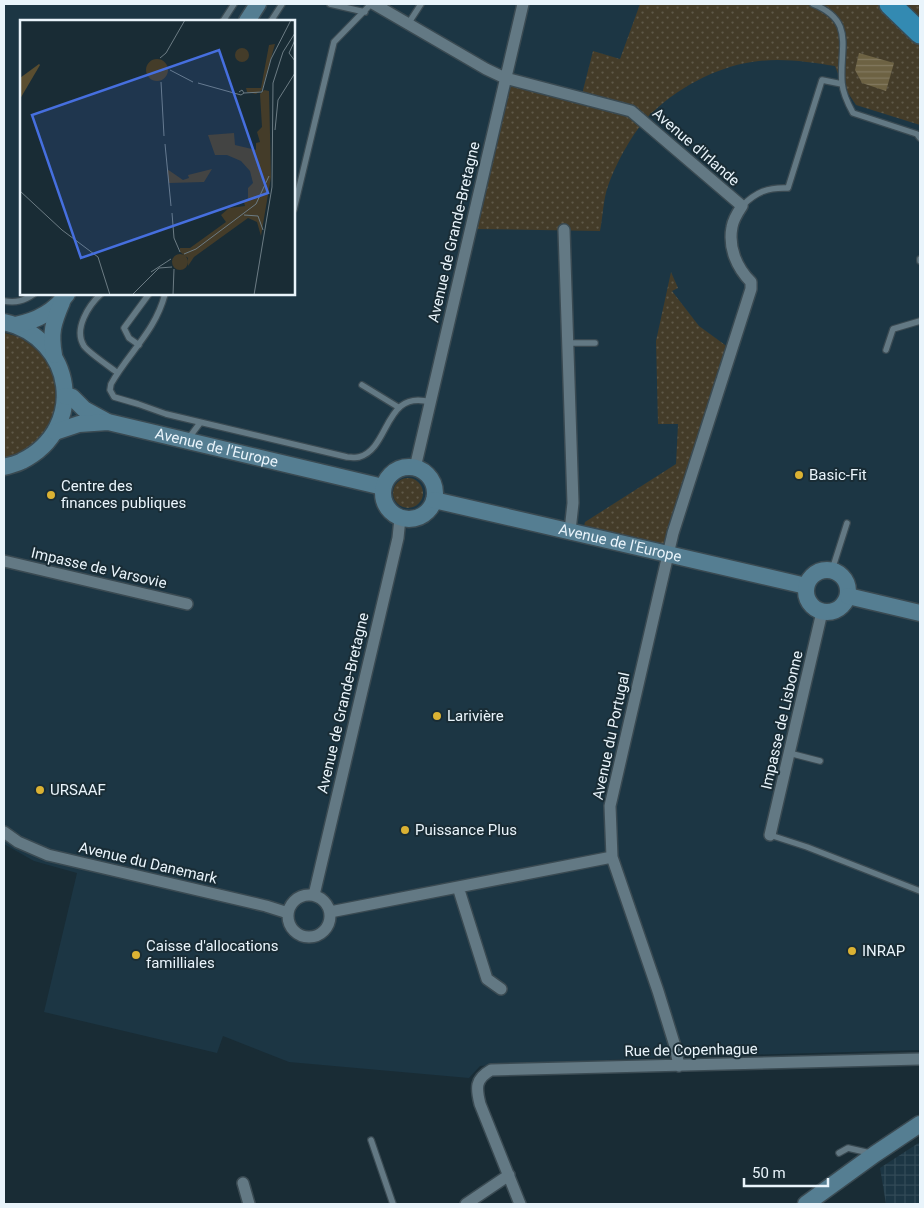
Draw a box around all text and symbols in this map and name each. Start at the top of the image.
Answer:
inset map [20,20,295,295]
street label: Avenue d'Irlande [649,104,743,190]
street label: Avenue de Grande-Bretagne [424,140,484,324]
street label: Avenue de l'Europe [153,424,280,471]
place label: Basic-Fit [809,466,867,484]
marker: Basic-Fit [793,469,805,481]
place label: Centre des finances publiques [61,477,186,512]
marker: Centre des finances publiques [45,489,57,501]
street label: Avenue de l'Europe [557,520,683,566]
street label: Impasse de Varsovie [29,544,169,592]
street label: Avenue de Grande-Bretagne [313,611,373,795]
street label: Impasse de Lisbonne [757,649,807,791]
street label: Avenue du Portugal [589,671,633,801]
place label: Larivière [447,707,504,725]
marker: Larivière [431,710,443,722]
place label: URSAAF [50,781,106,799]
marker: URSAAF [34,784,46,796]
place label: Puissance Plus [415,821,517,839]
marker: Puissance Plus [399,824,411,836]
street label: Avenue du Danemark [77,838,219,888]
place label: Caisse d'allocations familliales [146,937,279,972]
place label: INRAP [862,942,905,960]
marker: INRAP [846,945,858,957]
marker: Caisse d'allocations familliales [130,949,142,961]
street label: Rue de Copenhague [624,1040,758,1060]
scale bar [744,1156,828,1188]
text: 50 m [752,1164,786,1182]

